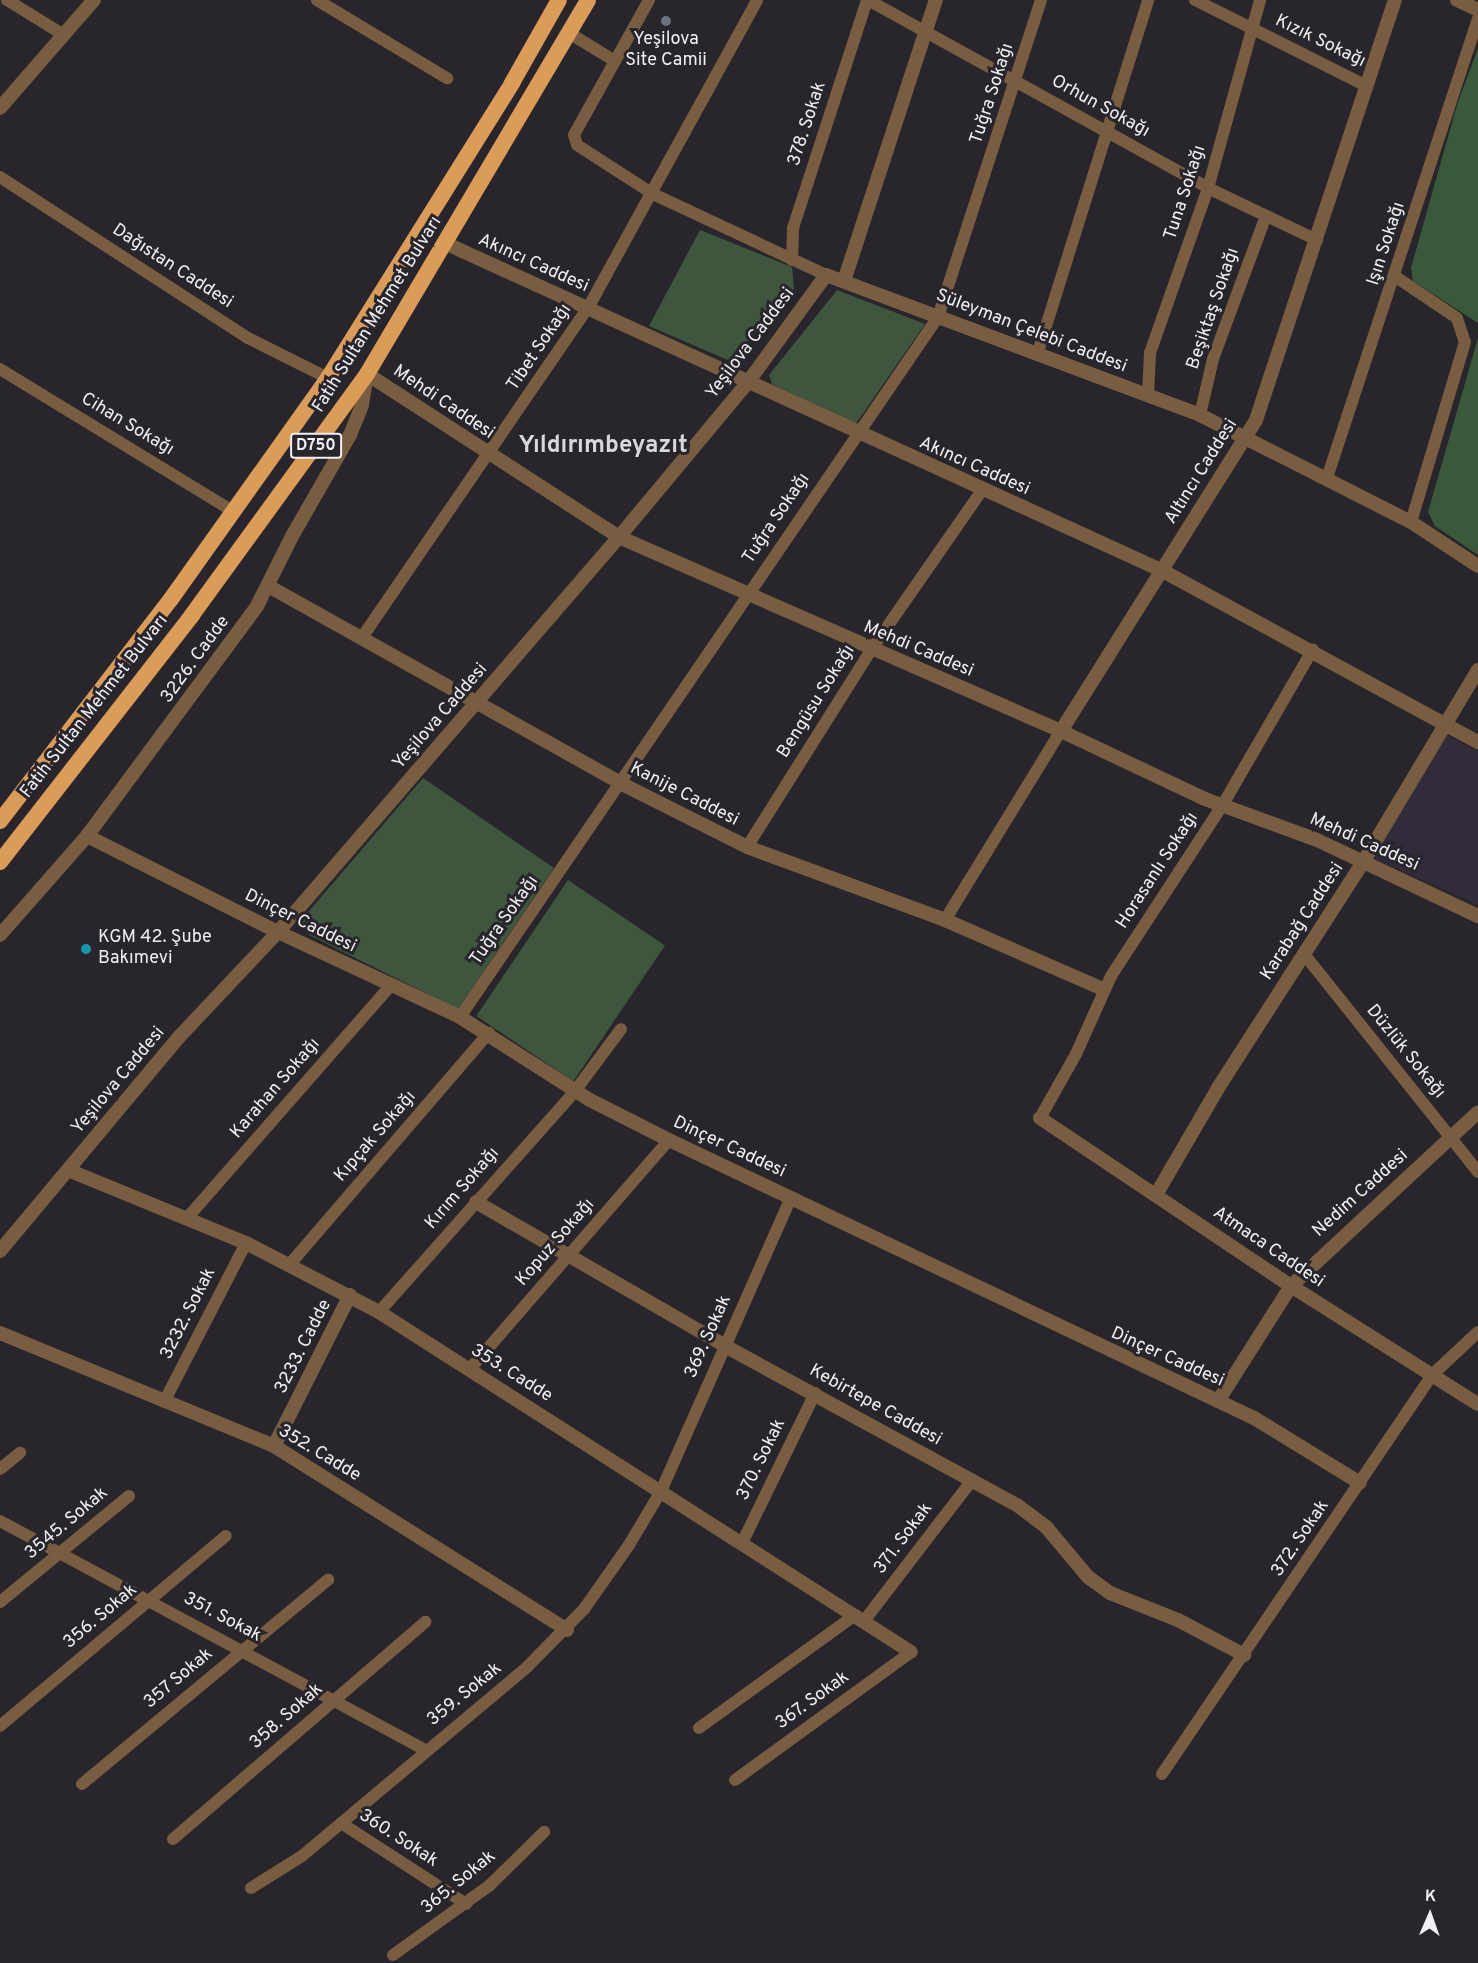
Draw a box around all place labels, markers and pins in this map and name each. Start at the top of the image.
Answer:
marker: Yeşilova Site Camii [659,14,673,28]
place label: Yeşilova Site Camii [625,30,707,72]
place label: KGM 42. Şube Bakımevi [98,928,212,970]
marker: KGM 42. Şube Bakımevi [79,942,93,956]

